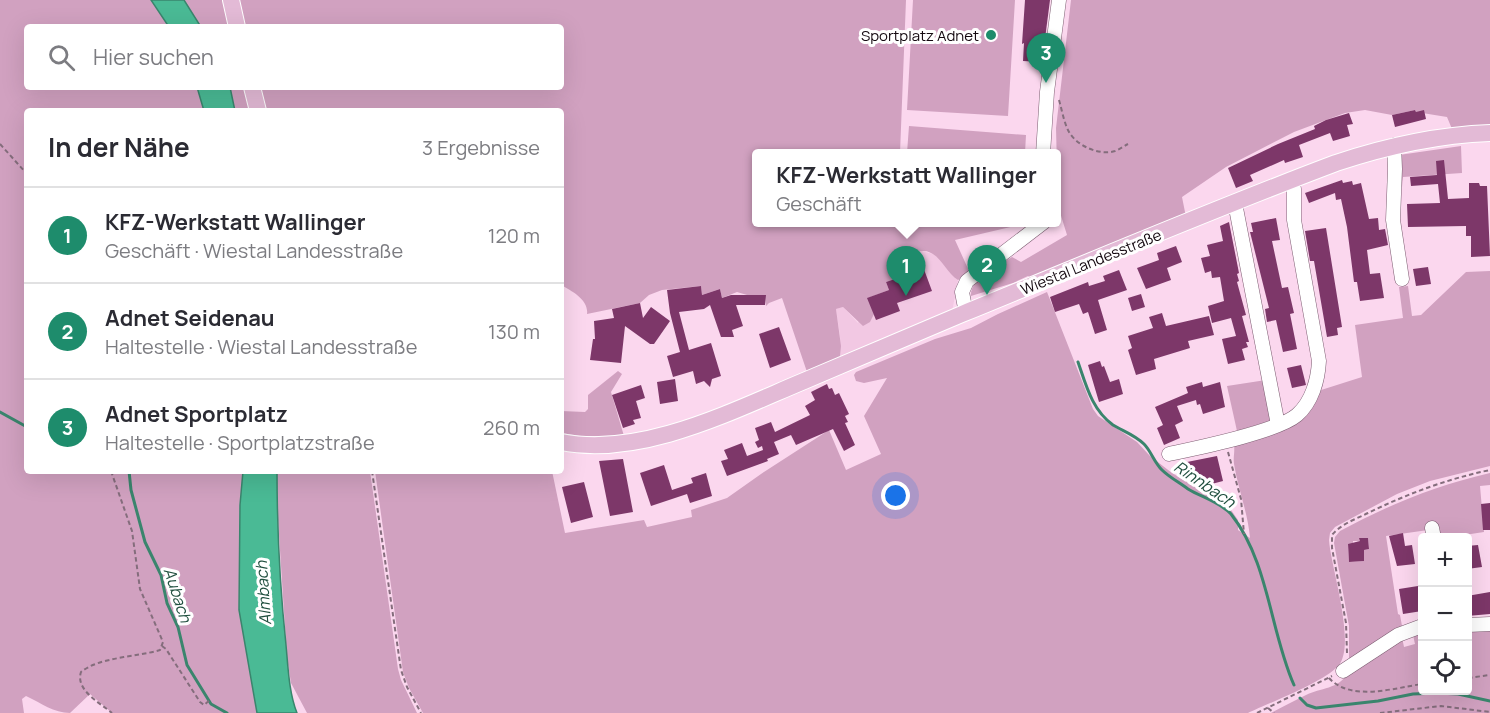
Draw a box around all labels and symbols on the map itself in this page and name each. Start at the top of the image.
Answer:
place label: Sportplatz Adnet [861,25,979,46]
marker: Sportplatz Adnet [984,28,998,42]
pin: 3 [1026,34,1066,83]
street label: Wiestal Landesstraße [1017,224,1165,300]
pin: 1 [886,246,926,296]
pin: 2 [968,246,1006,295]
water label: Rinnbach [1170,455,1240,513]
your location [881,481,910,510]
water label: Almbach [250,560,276,626]
water label: Aubach [159,565,197,626]

